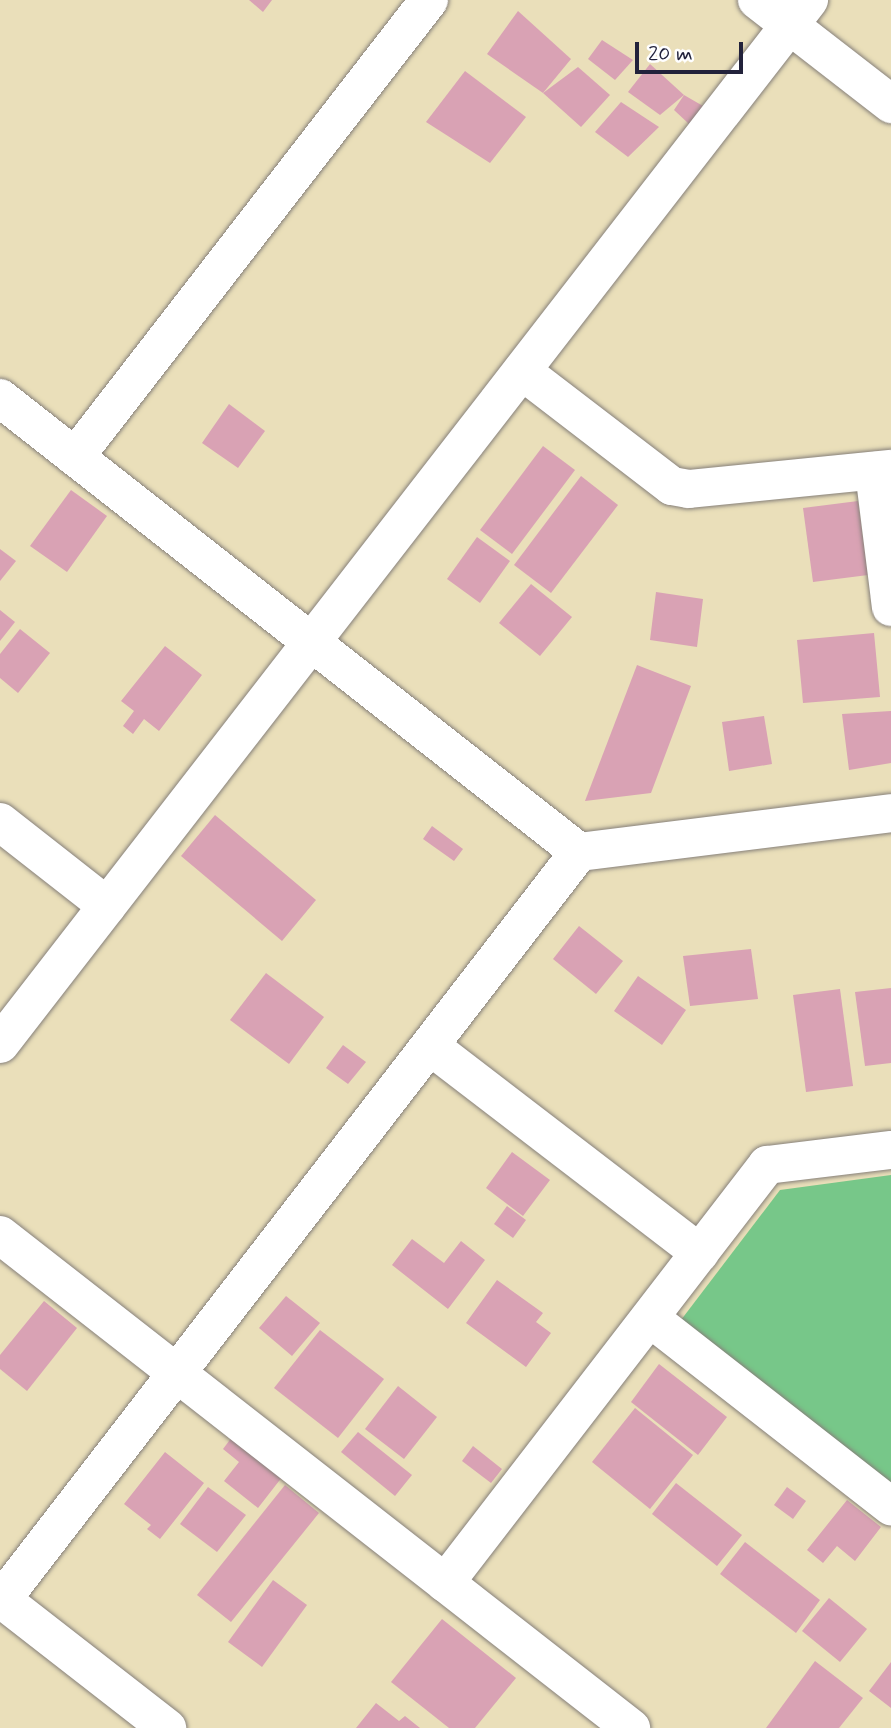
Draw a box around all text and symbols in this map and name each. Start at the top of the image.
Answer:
scale bar [639,28,748,72]
text: 20 m [648,40,693,68]

